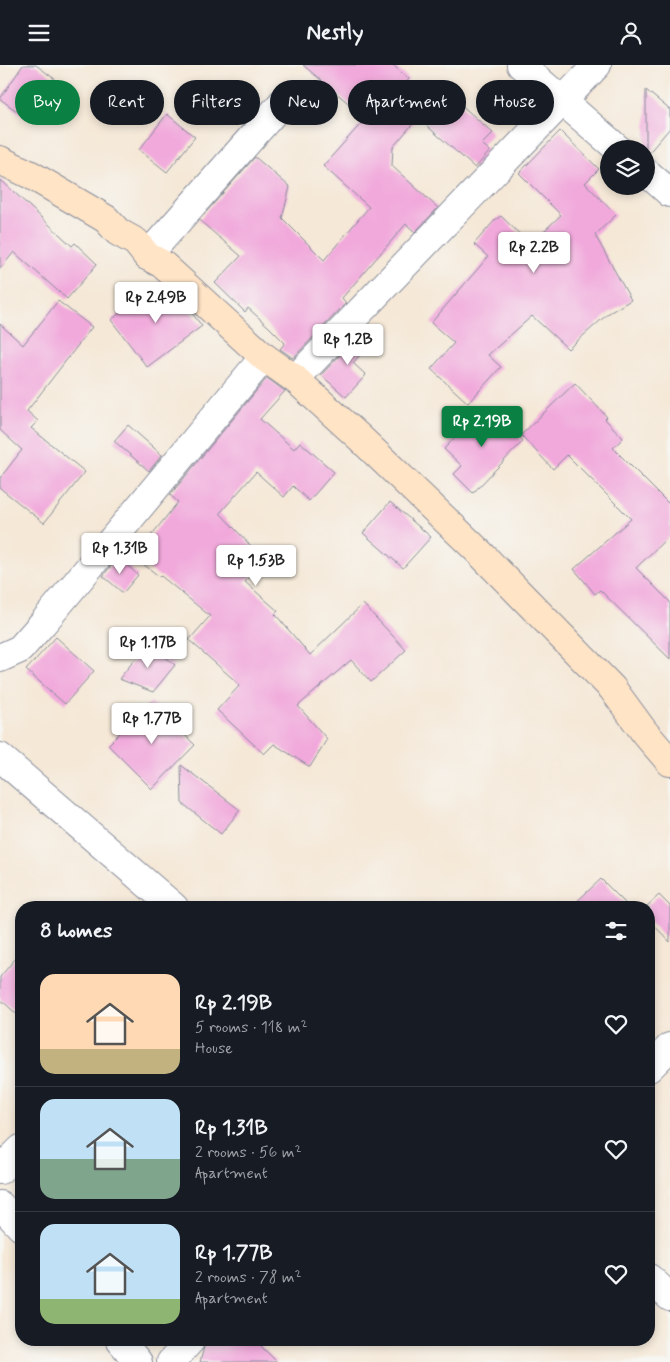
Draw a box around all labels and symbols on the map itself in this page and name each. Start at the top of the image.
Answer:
pin: Rp 2.2B [488,231,580,274]
pin: Rp 2.49B [104,281,208,324]
pin: Rp 1.2B [302,323,394,366]
pin: Rp 2.19B [430,405,534,448]
pin: Rp 1.31B [68,533,172,575]
pin: Rp 1.53B [204,545,308,587]
pin: Rp 1.17B [96,627,200,669]
pin: Rp 1.77B [100,703,204,745]

